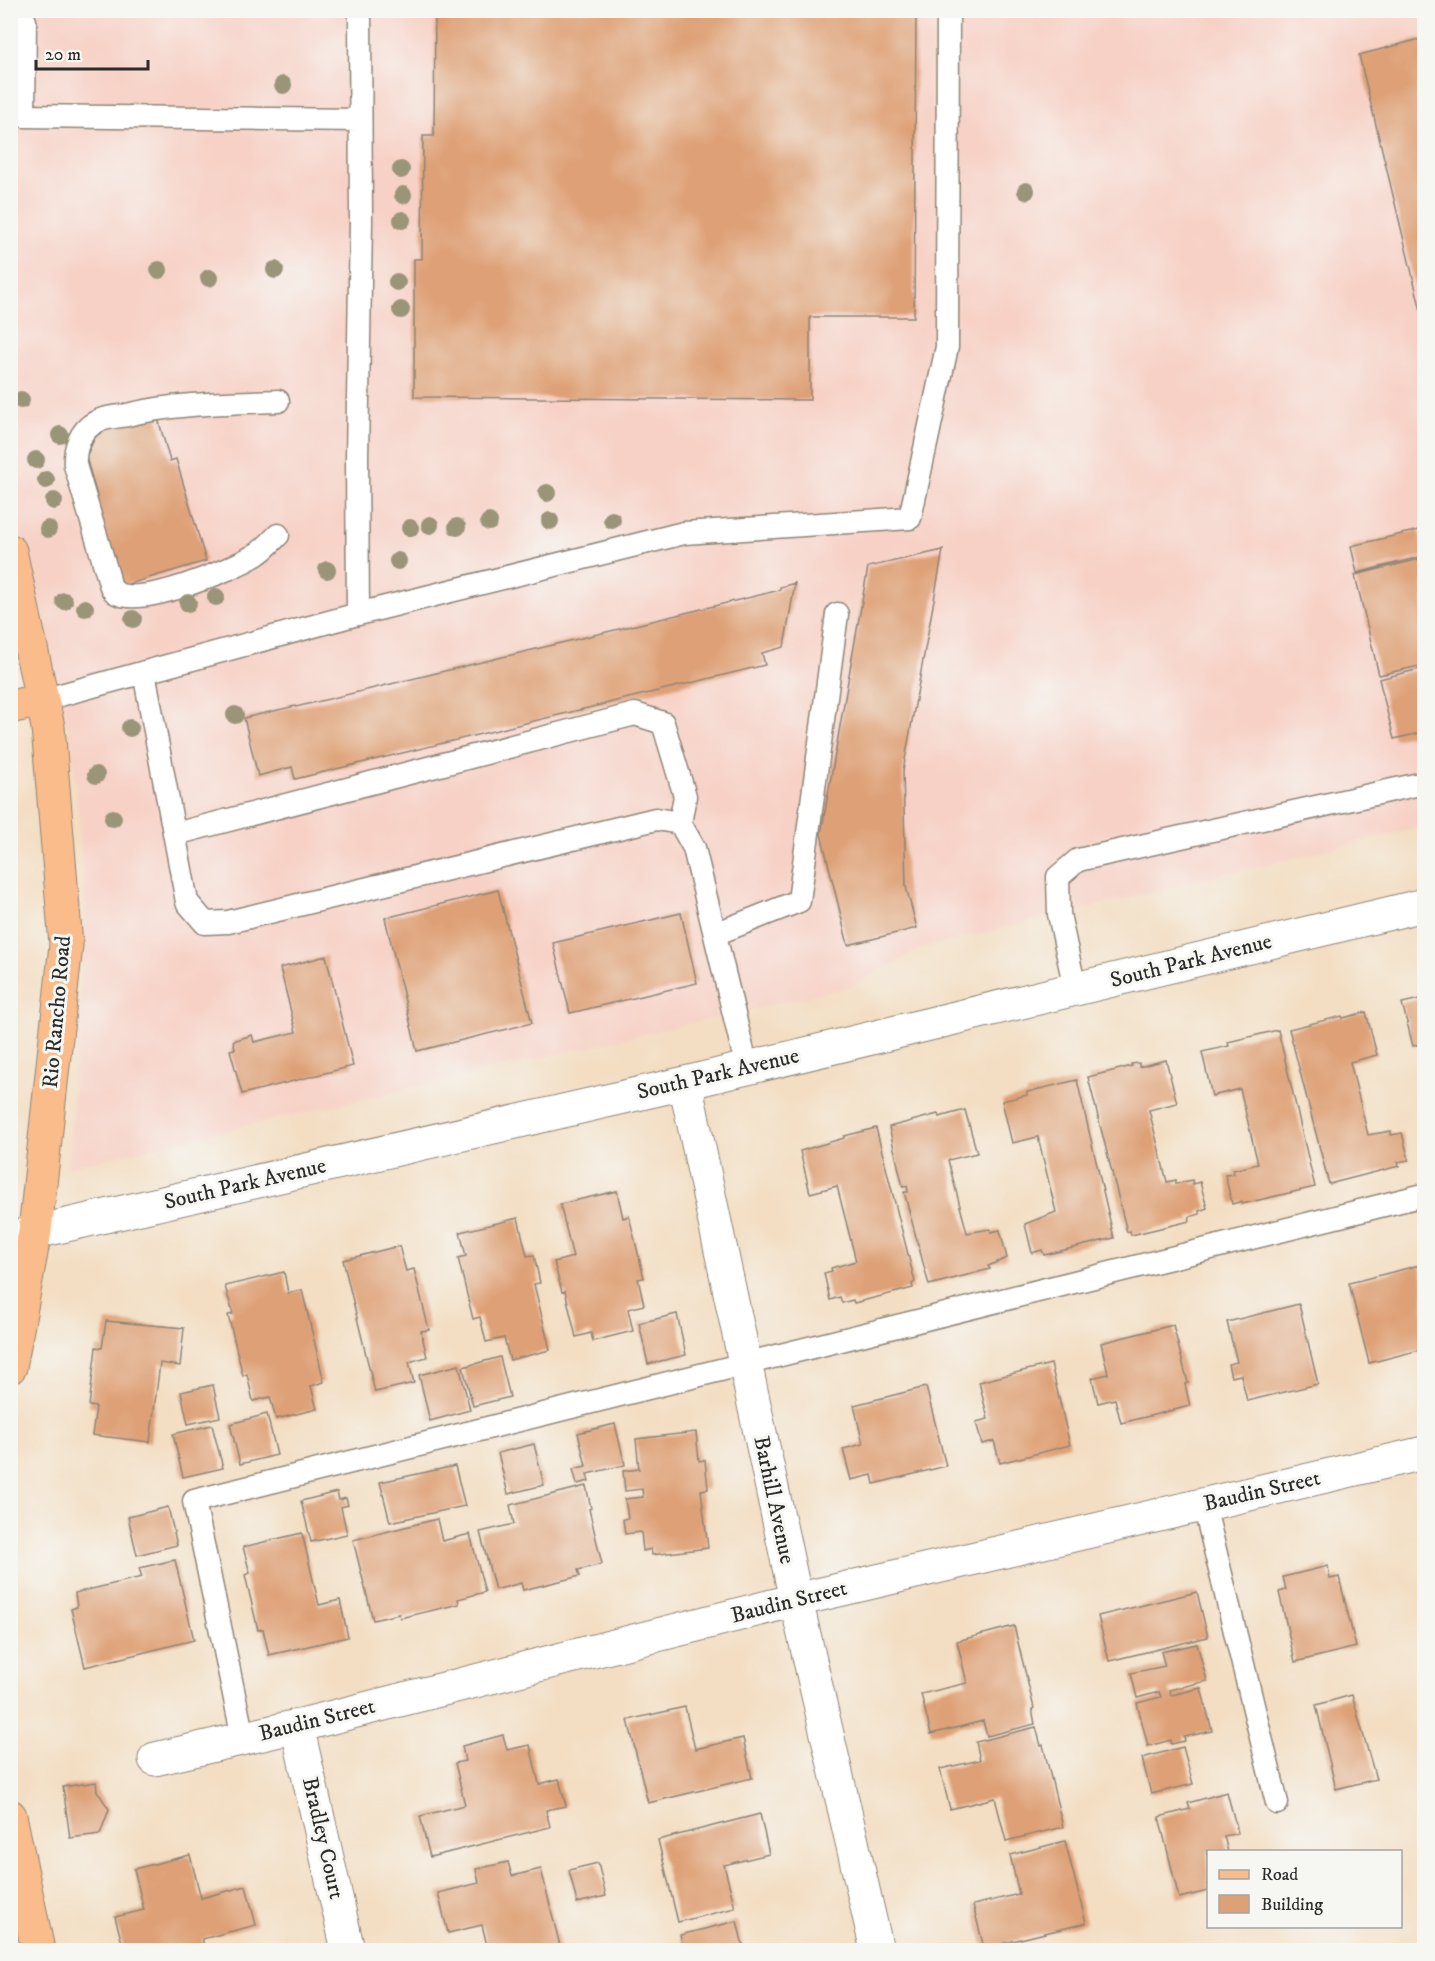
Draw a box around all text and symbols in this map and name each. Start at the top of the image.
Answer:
scale bar [36,33,148,71]
text: 20 m [45,44,81,66]
street label: South Park Avenue [1107,928,1275,994]
street label: Rio Rancho Road [37,935,77,1089]
street label: South Park Avenue [634,1042,802,1106]
street label: South Park Avenue [161,1152,329,1216]
street label: Barhill Avenue [747,1434,801,1566]
street label: Baudin Street [1201,1464,1323,1518]
street label: Baudin Street [728,1575,850,1629]
street label: Baudin Street [256,1693,378,1747]
street label: Bradley Court [296,1774,350,1902]
legend [1207,1850,1402,1928]
text: Road [1261,1864,1298,1886]
text: Building [1261,1894,1323,1916]

